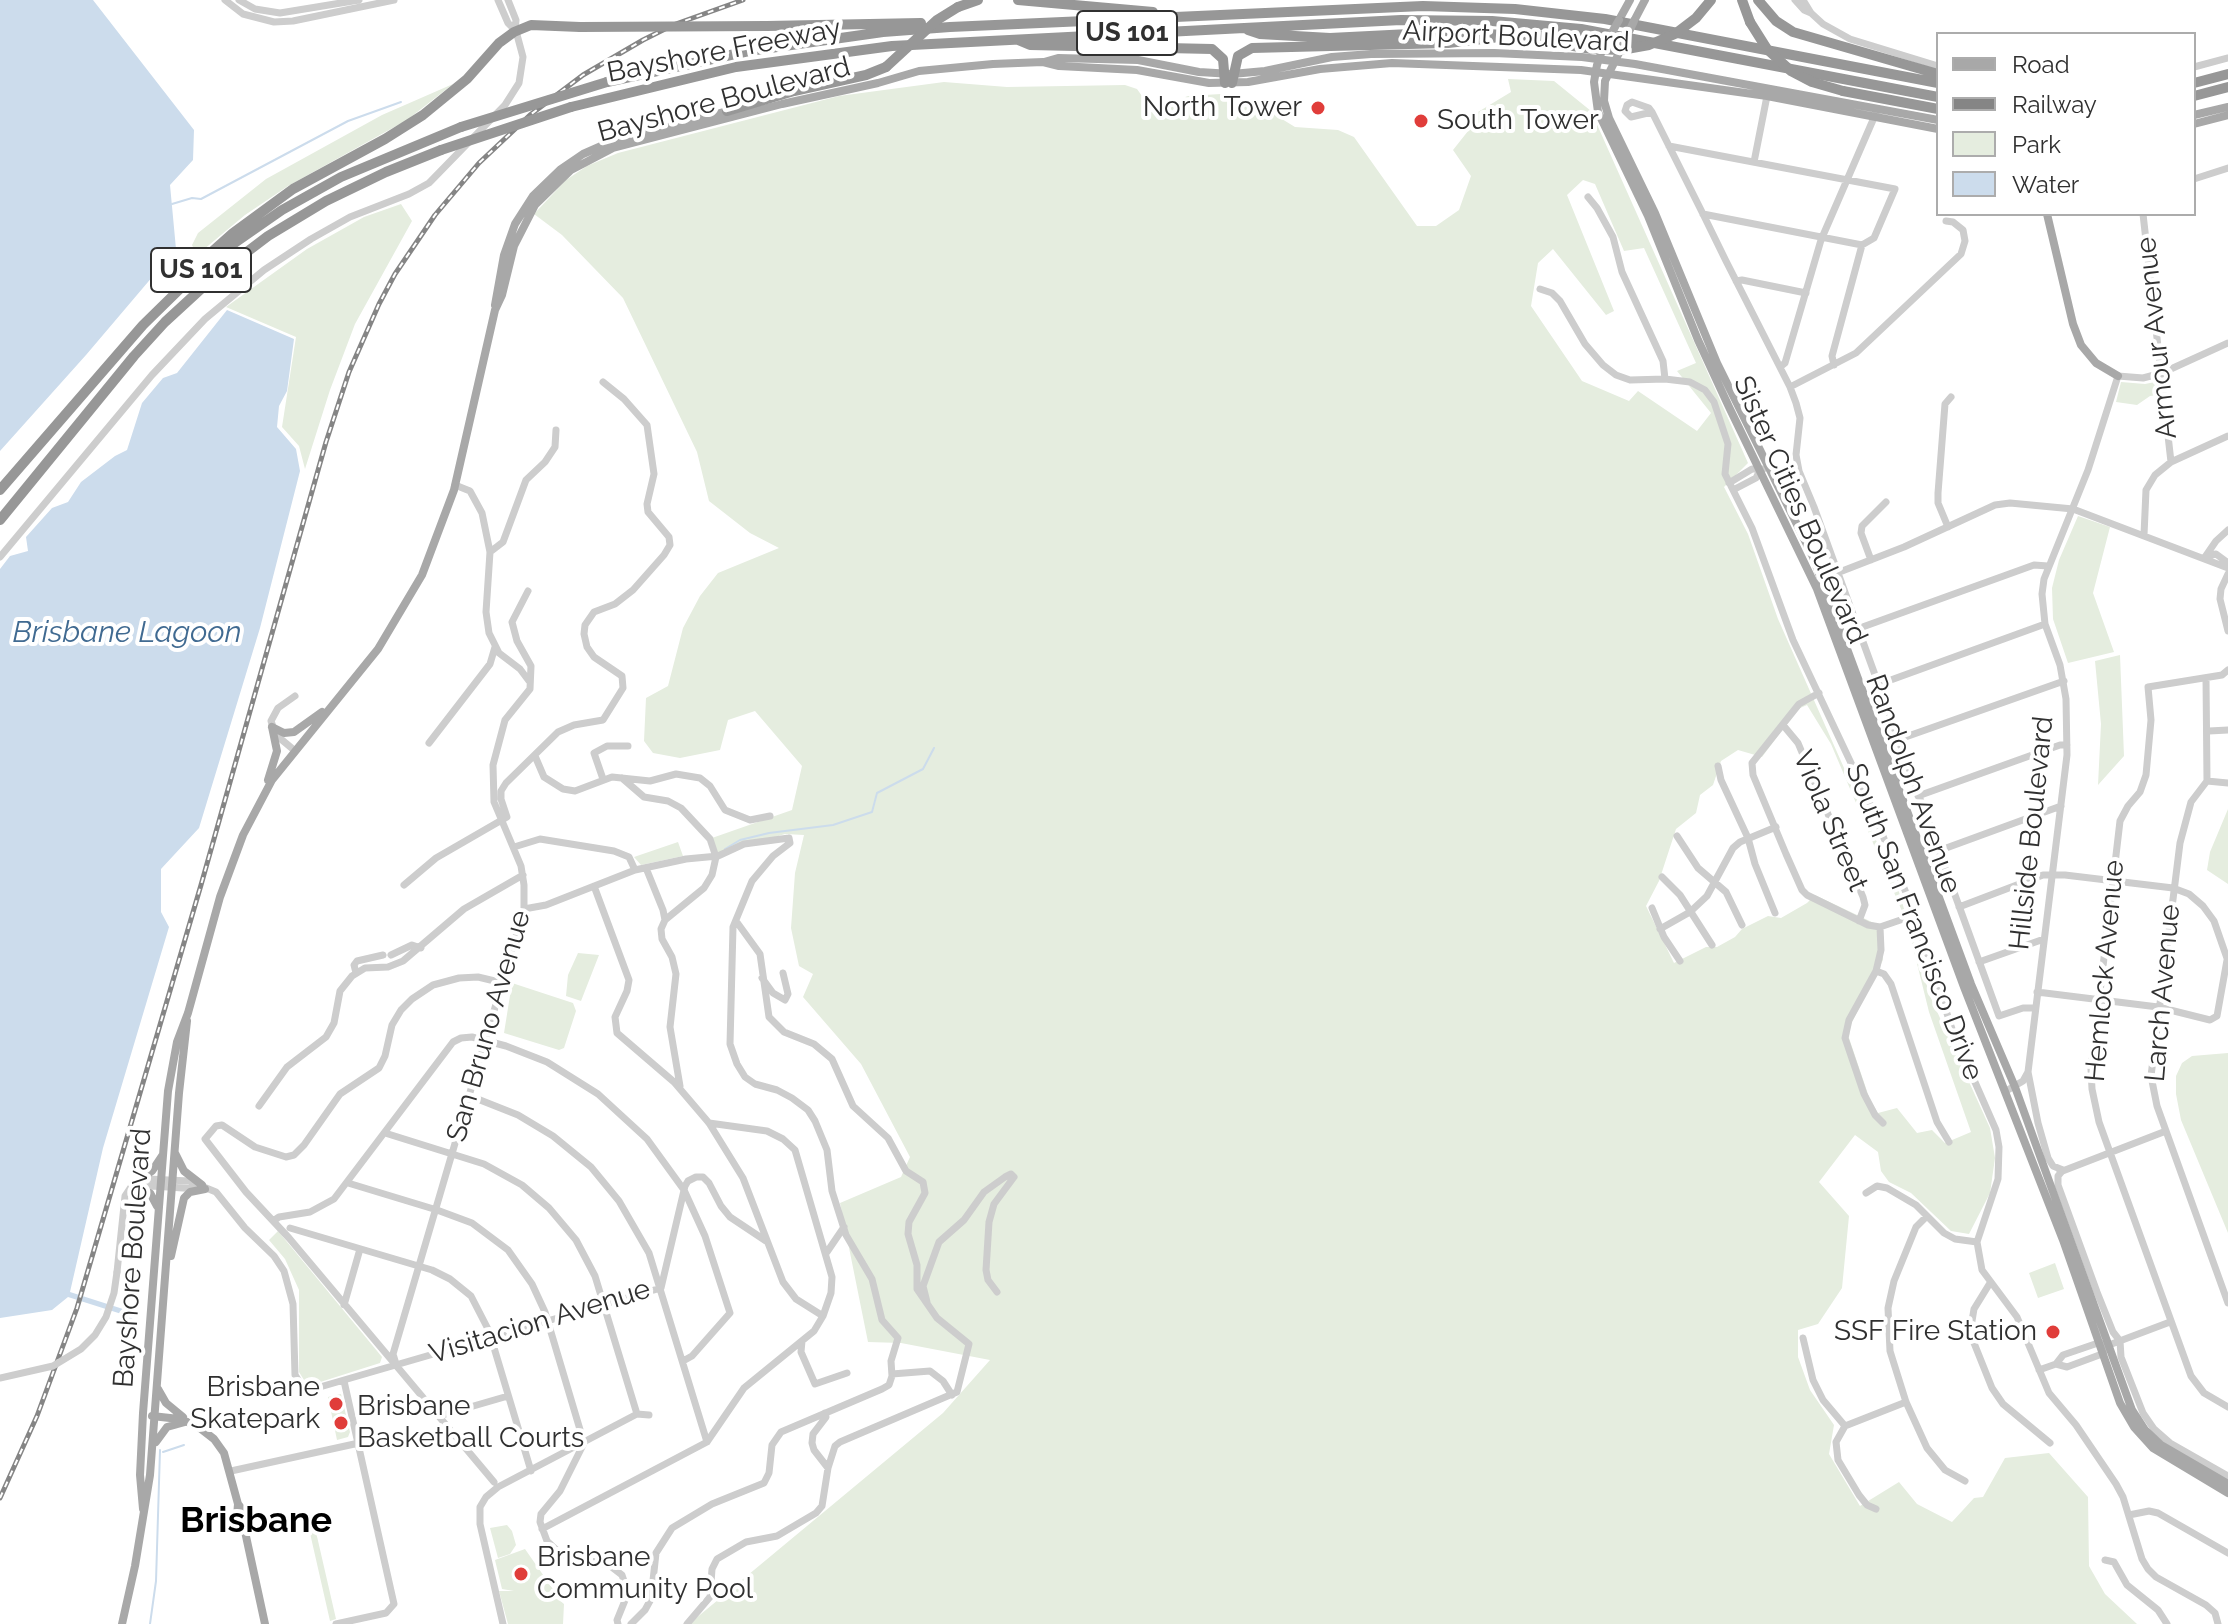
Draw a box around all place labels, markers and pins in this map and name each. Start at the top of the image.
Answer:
place label: North Tower [1143,91,1302,125]
marker: North Tower [1309,99,1327,117]
place label: South Tower [1437,104,1599,138]
marker: South Tower [1412,112,1430,130]
place label: SSF Fire Station [1834,1315,2037,1349]
marker: SSF Fire Station [2044,1323,2062,1341]
place label: Brisbane Skatepark [190,1371,320,1437]
place label: Brisbane Basketball Courts [357,1390,584,1456]
marker: Brisbane Skatepark [327,1395,345,1413]
marker: Brisbane Basketball Courts [332,1414,350,1432]
place label: Brisbane Community Pool [537,1541,753,1607]
marker: Brisbane Community Pool [512,1565,530,1583]

